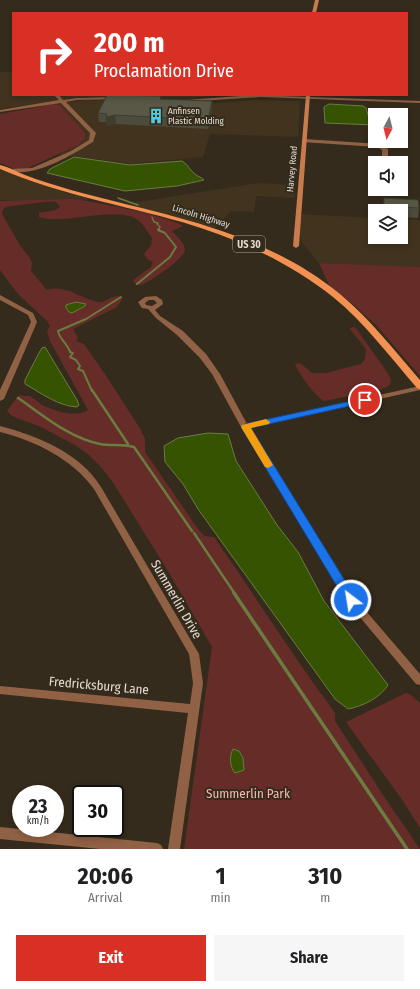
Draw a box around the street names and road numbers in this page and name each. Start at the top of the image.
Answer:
street label: Harvey Road [285,145,299,192]
street label: Lincoln Highway [171,203,231,229]
road number: US 30 [233,236,265,252]
street label: Summerlin Drive [148,557,205,641]
street label: Fredricksburg Lane [48,674,150,697]

